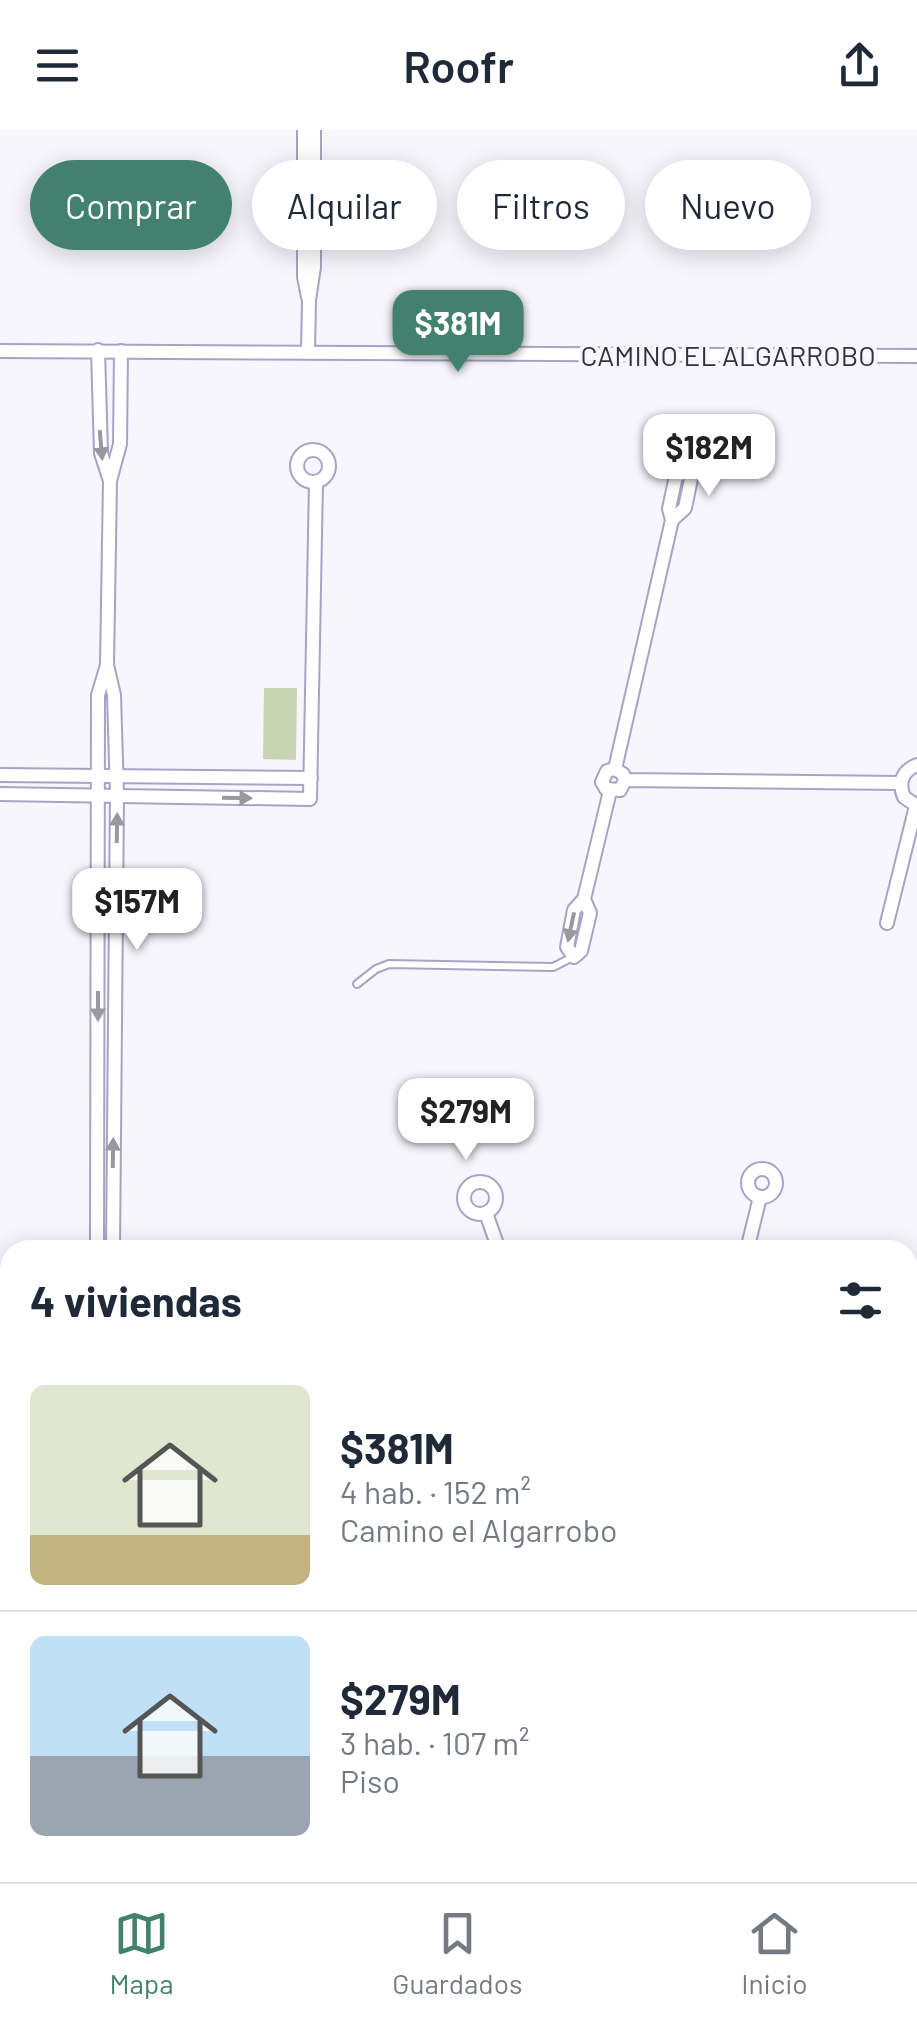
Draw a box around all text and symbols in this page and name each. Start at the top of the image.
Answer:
icon: menu [30,38,85,93]
text: Roofr [403,38,514,92]
icon: share [832,38,887,93]
chip: Comprar [30,160,232,250]
chip: Alquilar [252,160,437,250]
chip: Filtros [457,160,625,250]
chip: Nuevo [645,160,811,250]
pin: $381M [388,290,528,375]
text: $381M [415,303,501,341]
street label: CAMINO EL ALGARROBO [580,338,876,372]
pin: $182M [639,414,779,499]
text: $182M [665,427,753,465]
one-way arrow [93,429,109,461]
one-way arrow [222,790,254,806]
one-way arrow [109,811,125,843]
pin: $157M [67,868,207,953]
text: $157M [94,881,180,919]
one-way arrow [562,912,578,943]
one-way arrow [90,991,106,1023]
pin: $279M [396,1078,536,1163]
text: $279M [420,1091,512,1129]
one-way arrow [105,1136,121,1168]
icon: filters [833,1273,888,1328]
text: 4 viviendas [30,1275,242,1325]
text: $381M [340,1422,454,1472]
icon: home [110,1425,230,1545]
text: 4 hab. · 152 m² [340,1472,531,1510]
text: Camino el Algarrobo [340,1510,617,1548]
text: $279M [340,1673,461,1723]
icon: home [110,1676,230,1796]
text: 3 hab. · 107 m² [340,1723,529,1761]
text: Piso [340,1761,400,1799]
tab: Mapa [109,1906,173,2000]
tab: Guardados [392,1906,522,2000]
tab: Inicio [741,1906,808,2000]

